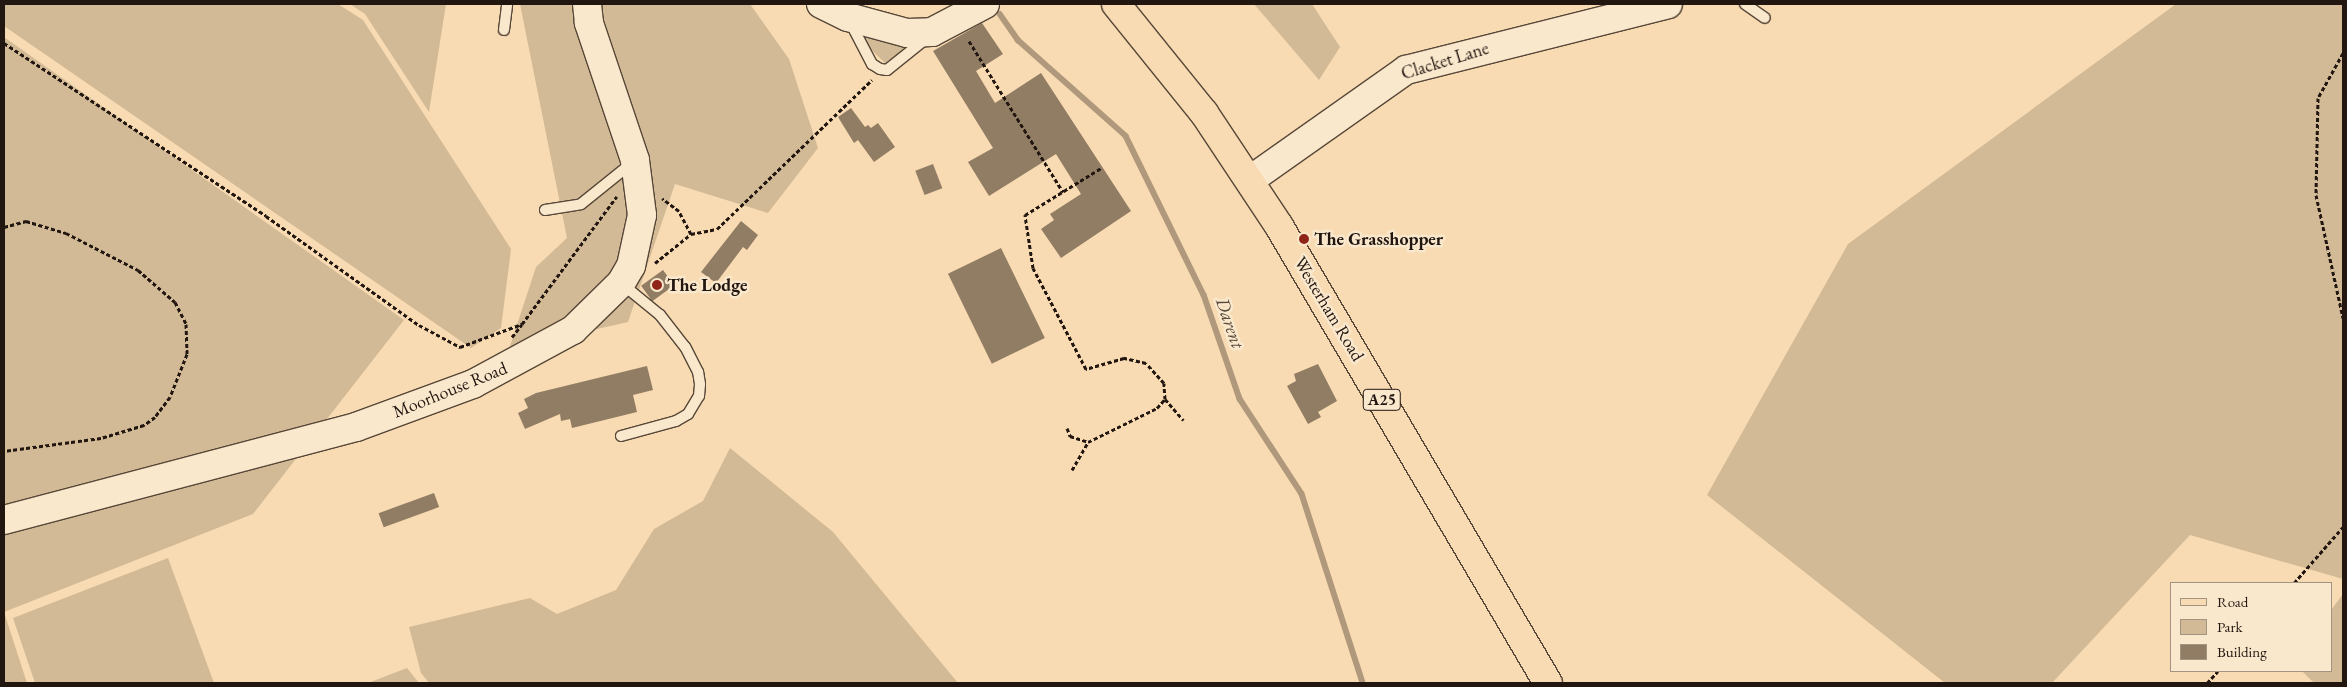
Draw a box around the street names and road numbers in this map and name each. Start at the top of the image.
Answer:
street label: Clacket Lane [1399,37,1491,85]
street label: Westerham Road [1289,253,1369,365]
street label: Moorhouse Road [390,357,510,423]
road number: A25 [1362,386,1402,414]

